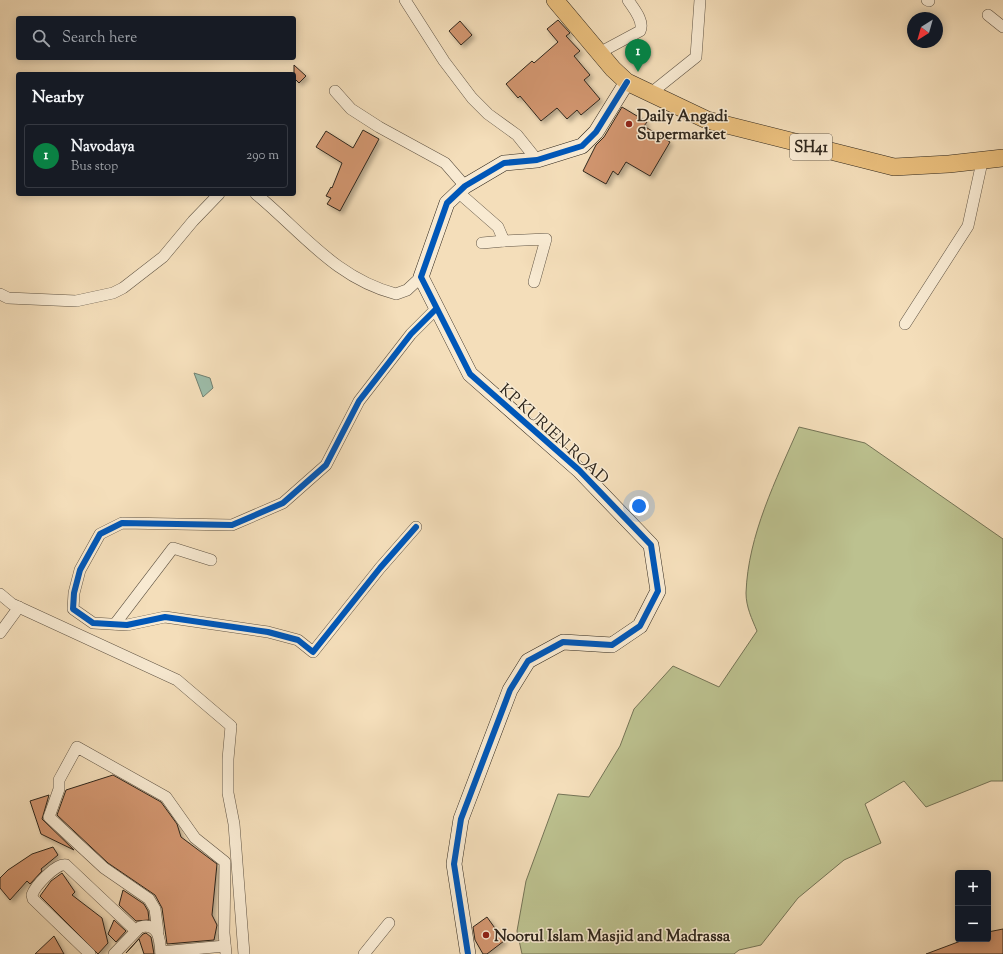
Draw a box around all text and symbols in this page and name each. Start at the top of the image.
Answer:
north arrow [907,12,943,48]
search box [16,16,296,60]
icon: search [30,27,52,49]
text: Search here [62,28,137,49]
pin: 1 [625,39,651,72]
text: Nearby [32,86,84,110]
place label: Daily Angadi Supermarket [637,106,729,147]
marker: Daily Angadi Supermarket [624,119,634,129]
road number: SH41 [790,134,832,160]
text: Navodaya [71,137,135,158]
text: 1 [44,147,48,165]
text: 290 m [246,147,279,165]
text: Bus stop [71,158,118,176]
street label: KP KURIEN ROAD [493,379,613,490]
your location [629,496,649,516]
map controls [955,870,991,942]
button: + [955,870,991,906]
button: − [955,906,991,942]
place label: Noorul Islam Masjid and Madrassa [494,926,731,949]
marker: Noorul Islam Masjid and Madrassa [481,930,491,940]

